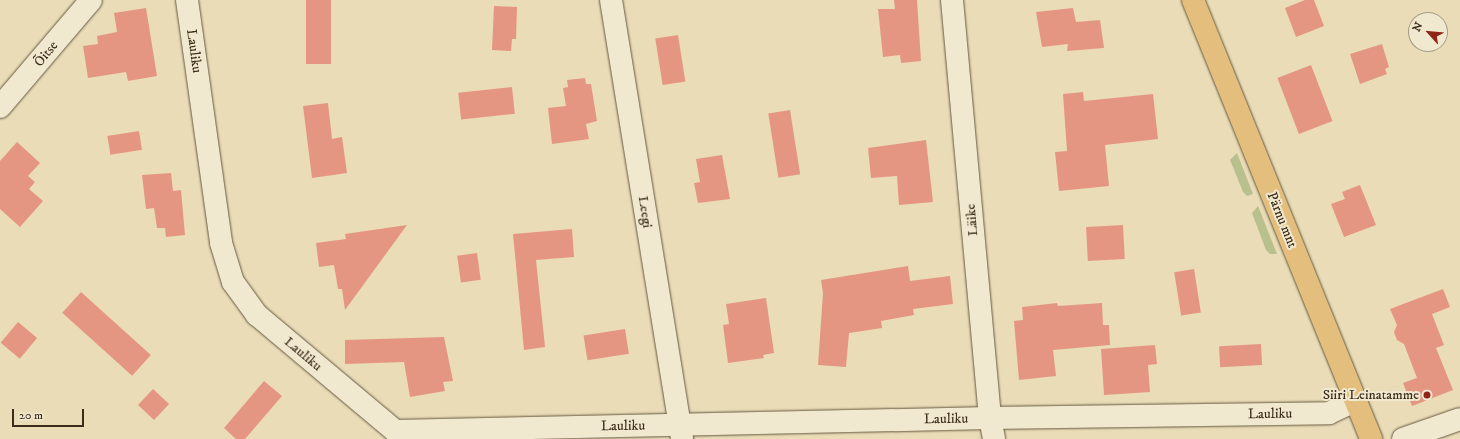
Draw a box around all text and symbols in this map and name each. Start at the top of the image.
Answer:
north arrow [1408,12,1448,52]
text: N [1410,20,1426,34]
street label: Lauliku [183,28,205,74]
street label: Õitse [30,38,62,70]
street label: Pärnu mnt [1263,190,1301,250]
street label: Leegi [634,195,656,229]
street label: Läike [962,203,982,237]
street label: Lauliku [281,333,325,375]
place label: Siiri Leinatamme [1323,387,1419,403]
marker: Siiri Leinatamme [1422,390,1432,400]
scale bar [14,401,86,427]
street label: Lauliku [1248,405,1292,423]
text: 20 m [19,408,43,423]
street label: Lauliku [924,410,968,428]
street label: Lauliku [601,417,645,435]

